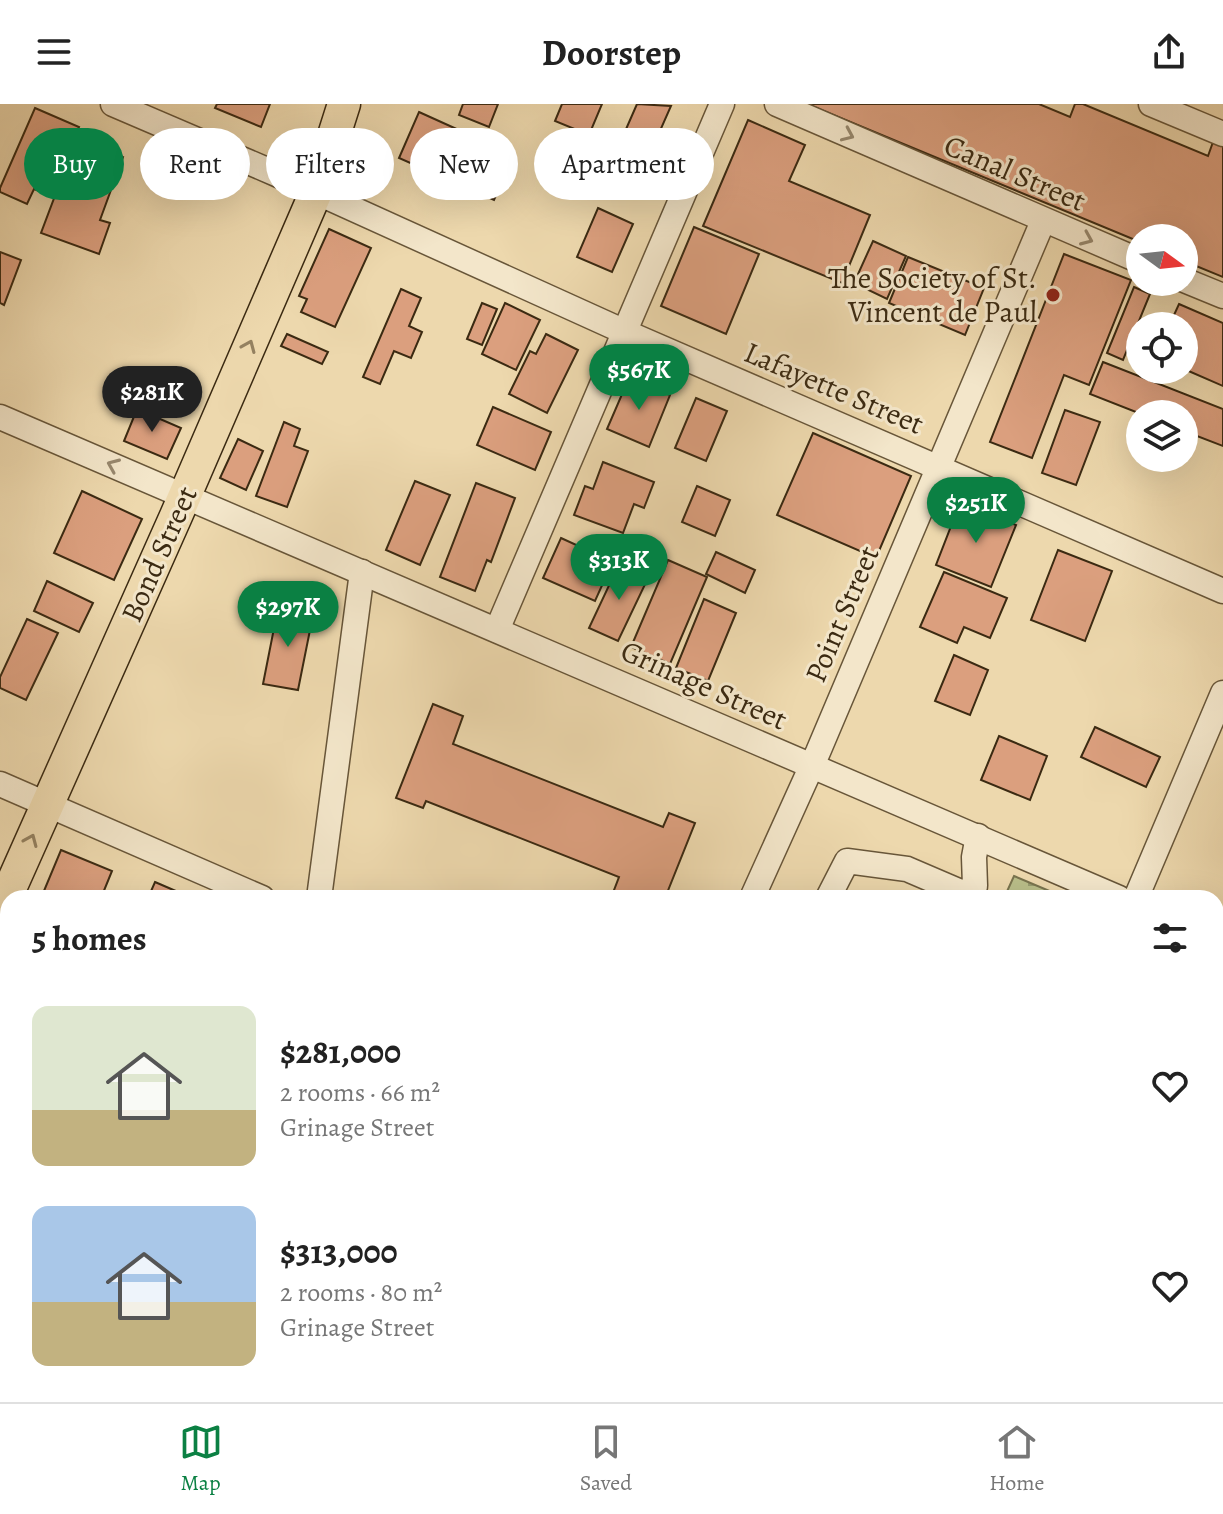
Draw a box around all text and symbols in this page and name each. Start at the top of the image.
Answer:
text: Doorstep [542,28,681,77]
icon: menu [32,30,76,74]
icon: share [1147,30,1191,74]
street label: Canal Street [938,125,1092,221]
one-way arrow [840,126,854,142]
chip: Buy [24,128,124,200]
chip: Rent [140,128,250,200]
chip: Filters [266,128,394,200]
chip: New [410,128,518,200]
chip: Apartment [534,128,714,200]
north arrow [1126,224,1198,296]
map controls [1126,224,1198,472]
one-way arrow [1079,229,1093,246]
place label: The Society of St. Vincent de Paul [828,258,1037,332]
marker: The Society of St. Vincent de Paul [1044,286,1062,304]
button: locate [1126,312,1198,384]
street label: Lafayette Street [738,332,930,444]
one-way arrow [240,340,256,354]
pin: $567K [583,344,695,412]
text: $567K [607,352,671,387]
pin: $281K [96,366,208,434]
text: $281K [120,374,184,409]
button: layers [1126,400,1198,472]
one-way arrow [107,459,121,475]
pin: $251K [920,477,1032,545]
street label: Bond Street [111,480,207,628]
text: $251K [945,485,1007,520]
pin: $313K [563,534,675,602]
street label: Point Street [795,540,889,688]
text: $313K [589,542,649,577]
pin: $297K [232,581,344,649]
text: $297K [256,589,320,624]
street label: Grinage Street [615,631,794,740]
one-way arrow [21,834,37,848]
text: 5 homes [32,915,147,962]
icon: filters [1148,916,1192,960]
text: $281,000 [280,1028,401,1075]
icon: home [96,1038,192,1134]
icon: heart [1148,1064,1192,1108]
text: 2 rooms · 66 m² [280,1075,440,1110]
text: Grinage Street [280,1110,434,1145]
text: $313,000 [280,1228,398,1275]
icon: home [96,1238,192,1334]
icon: heart [1148,1264,1192,1308]
text: 2 rooms · 80 m² [280,1275,442,1310]
text: Grinage Street [280,1310,434,1345]
tab: Map [179,1420,223,1498]
tab: Saved [580,1420,632,1498]
tab: Home [989,1420,1044,1498]

